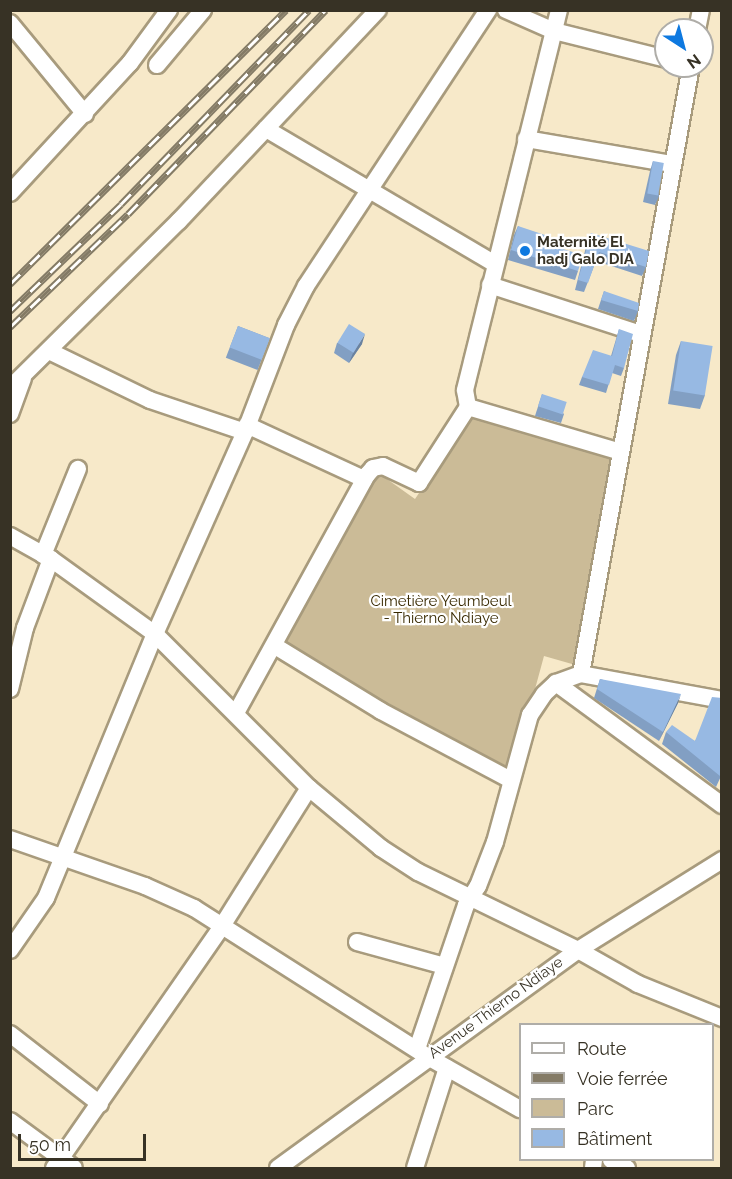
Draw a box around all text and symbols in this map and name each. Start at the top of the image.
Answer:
north arrow [654,18,714,78]
text: N [683,50,704,73]
place label: Maternité El hadj Galo DIA [537,233,634,268]
marker: Maternité El hadj Galo DIA [518,244,532,258]
park label: Cimetière Yeumbeul - Thierno Ndiaye [370,592,512,627]
street label: Avenue Thierno Ndiaye [425,953,567,1063]
legend [519,1023,714,1161]
text: Route [577,1038,626,1059]
text: Voie ferrée [577,1068,668,1089]
text: Parc [577,1098,614,1119]
scale bar [21,1122,148,1160]
text: Bâtiment [577,1128,652,1149]
text: 50 m [29,1134,71,1155]

